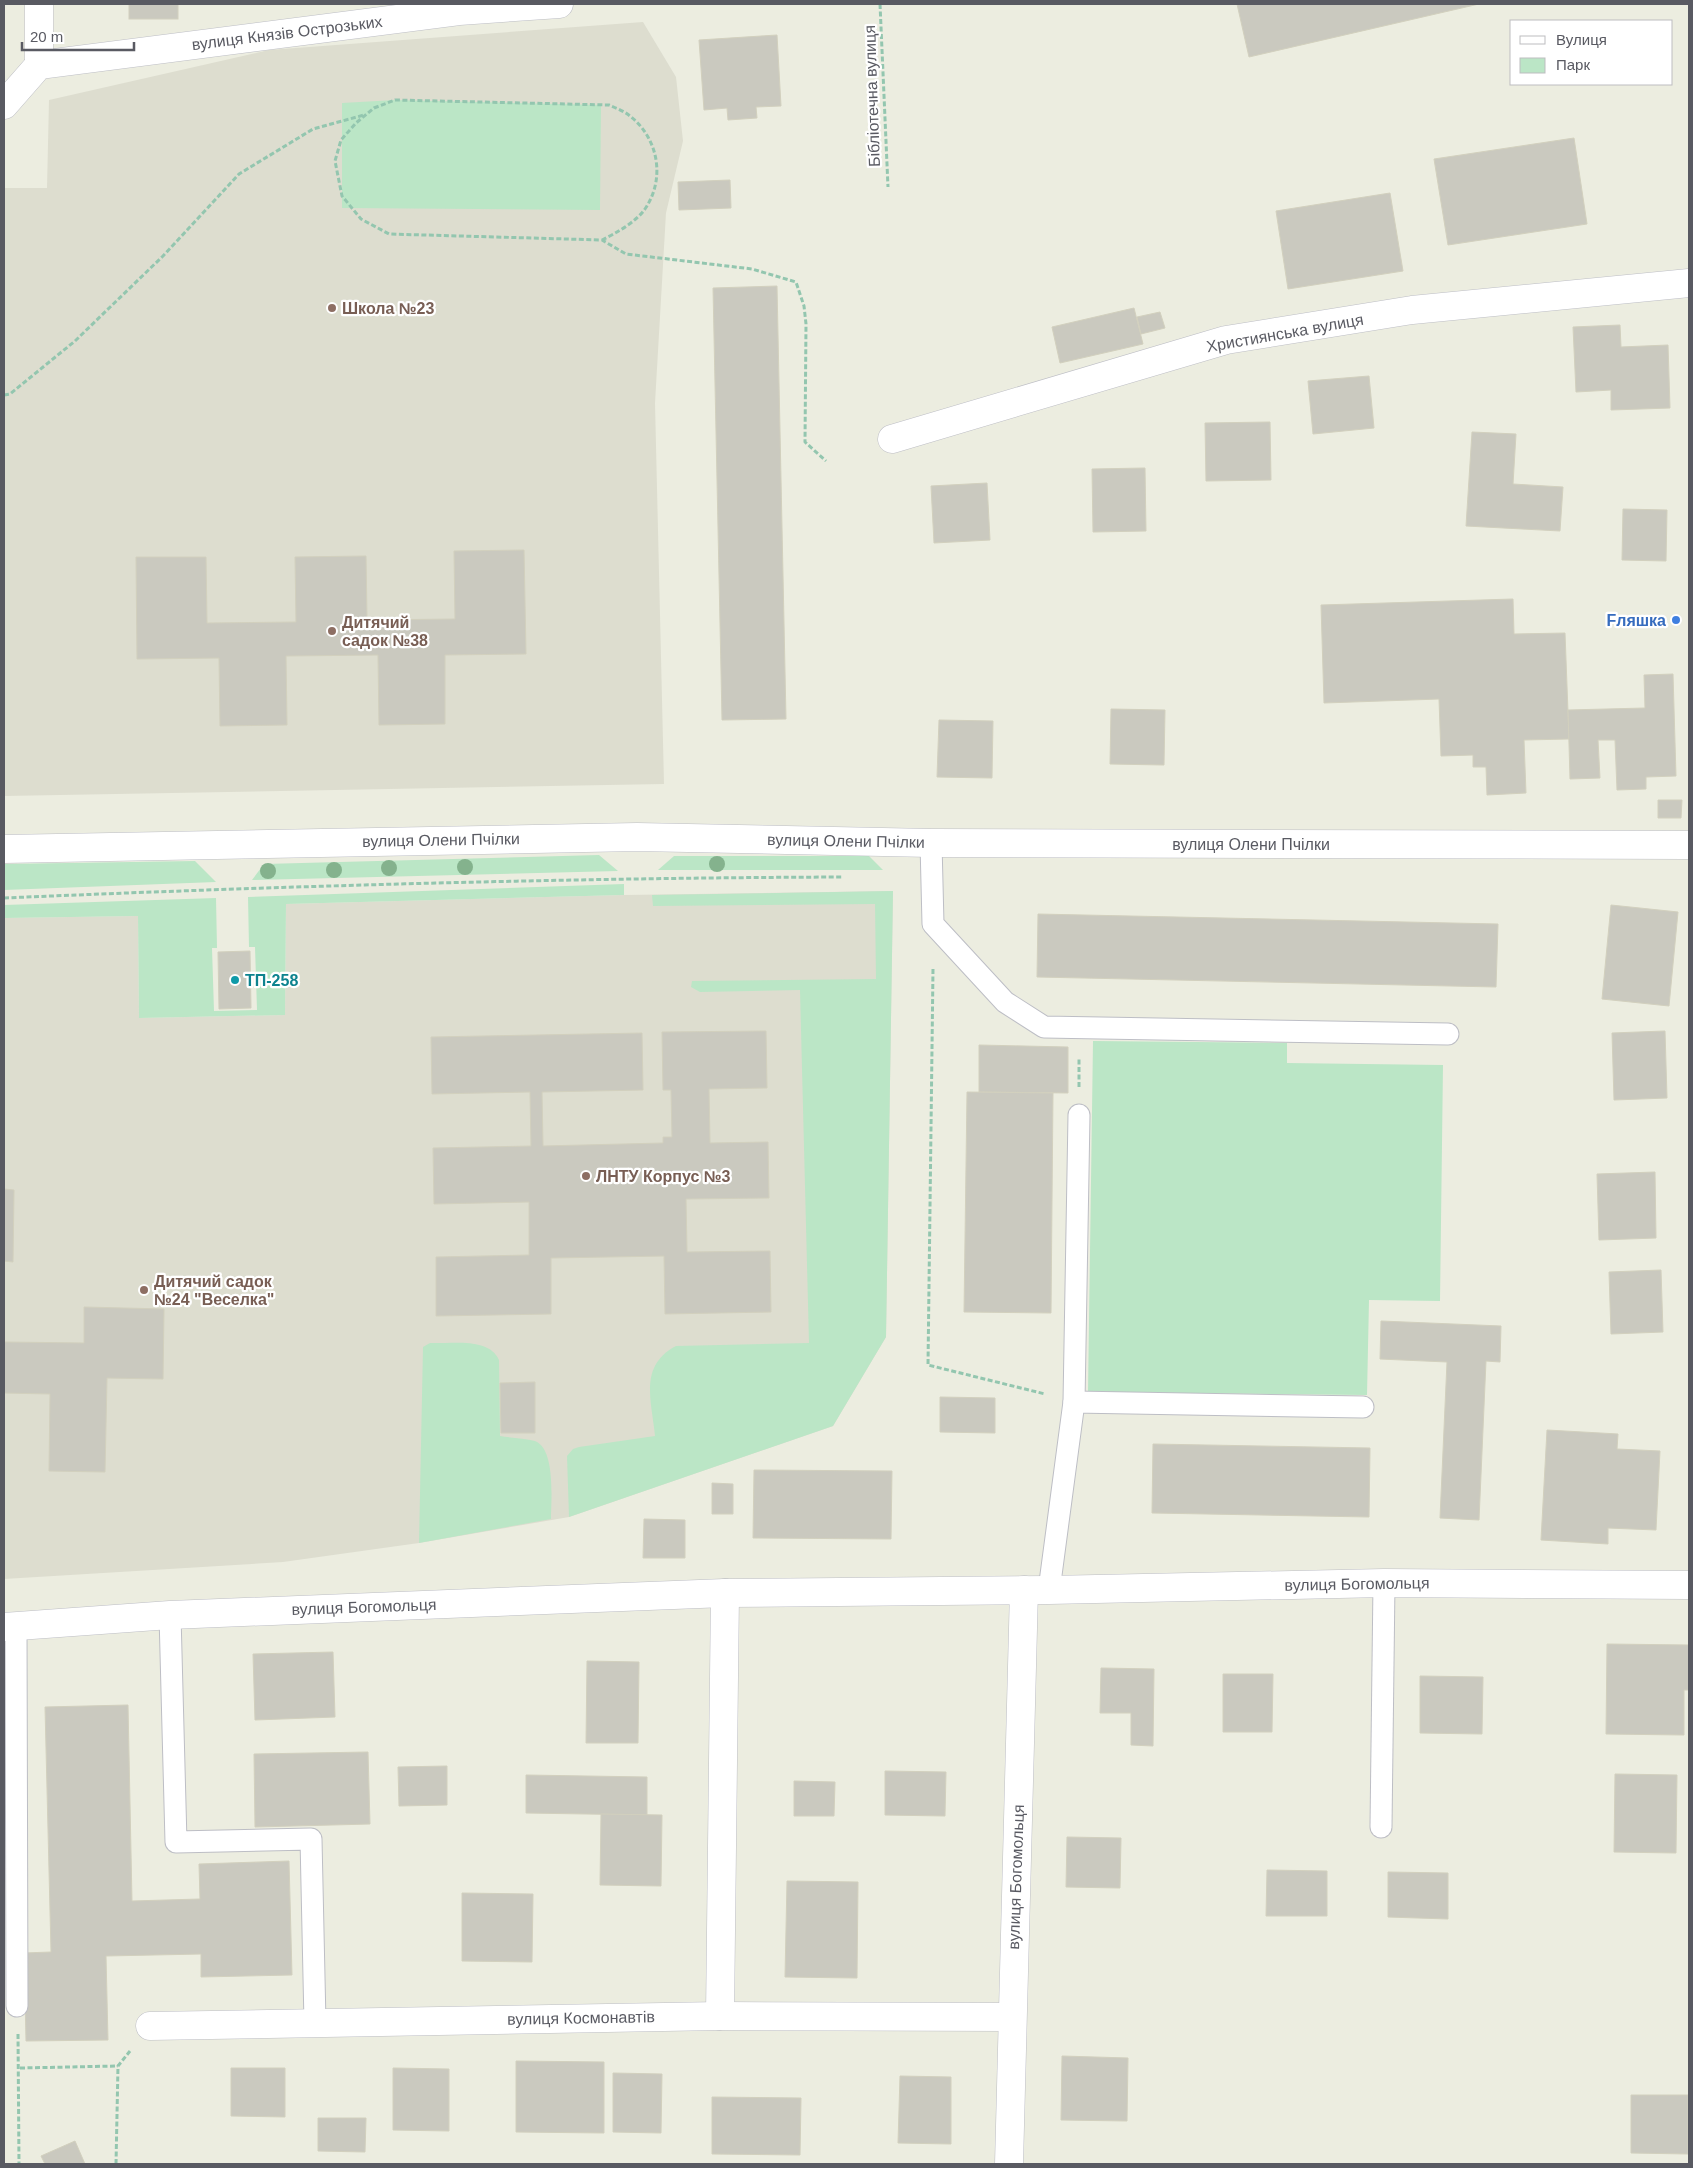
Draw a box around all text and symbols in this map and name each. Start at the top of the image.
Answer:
street label: вулиця Князів Острозьких [191,13,383,53]
scale bar [22,20,135,52]
legend [1510,20,1673,85]
street label: Бібліотечна вулиця [861,25,883,167]
text: 20 m [30,28,63,45]
text: Вулиця [1556,31,1607,48]
text: Парк [1556,56,1590,73]
place label: Школа №23 [342,300,434,317]
marker: Школа №23 [326,302,338,314]
street label: Християнська вулиця [1205,311,1365,355]
place label: Fляшка [1606,612,1666,629]
place label: Дитячий садок №38 [342,614,428,649]
marker: Fляшка [1670,614,1682,626]
marker: Дитячий садок №38 [326,625,338,637]
street label: вулиця Олени Пчілки [362,830,520,850]
street label: вулиця Олени Пчілки [767,831,925,851]
street label: вулиця Олени Пчілки [1172,836,1330,853]
place label: ТП-258 [245,972,298,989]
marker: ТП-258 [229,974,241,986]
place label: ЛНТУ Корпус №3 [596,1168,731,1185]
marker: ЛНТУ Корпус №3 [580,1170,592,1182]
place label: Дитячий садок №24 "Веселка" [154,1273,274,1308]
marker: Дитячий садок №24 "Веселка" [138,1284,150,1296]
street label: вулиця Богомольця [1284,1574,1430,1594]
street label: вулиця Богомольця [291,1596,437,1618]
street label: вулиця Богомольця [1005,1804,1027,1950]
street label: вулиця Космонавтів [507,2008,655,2028]

